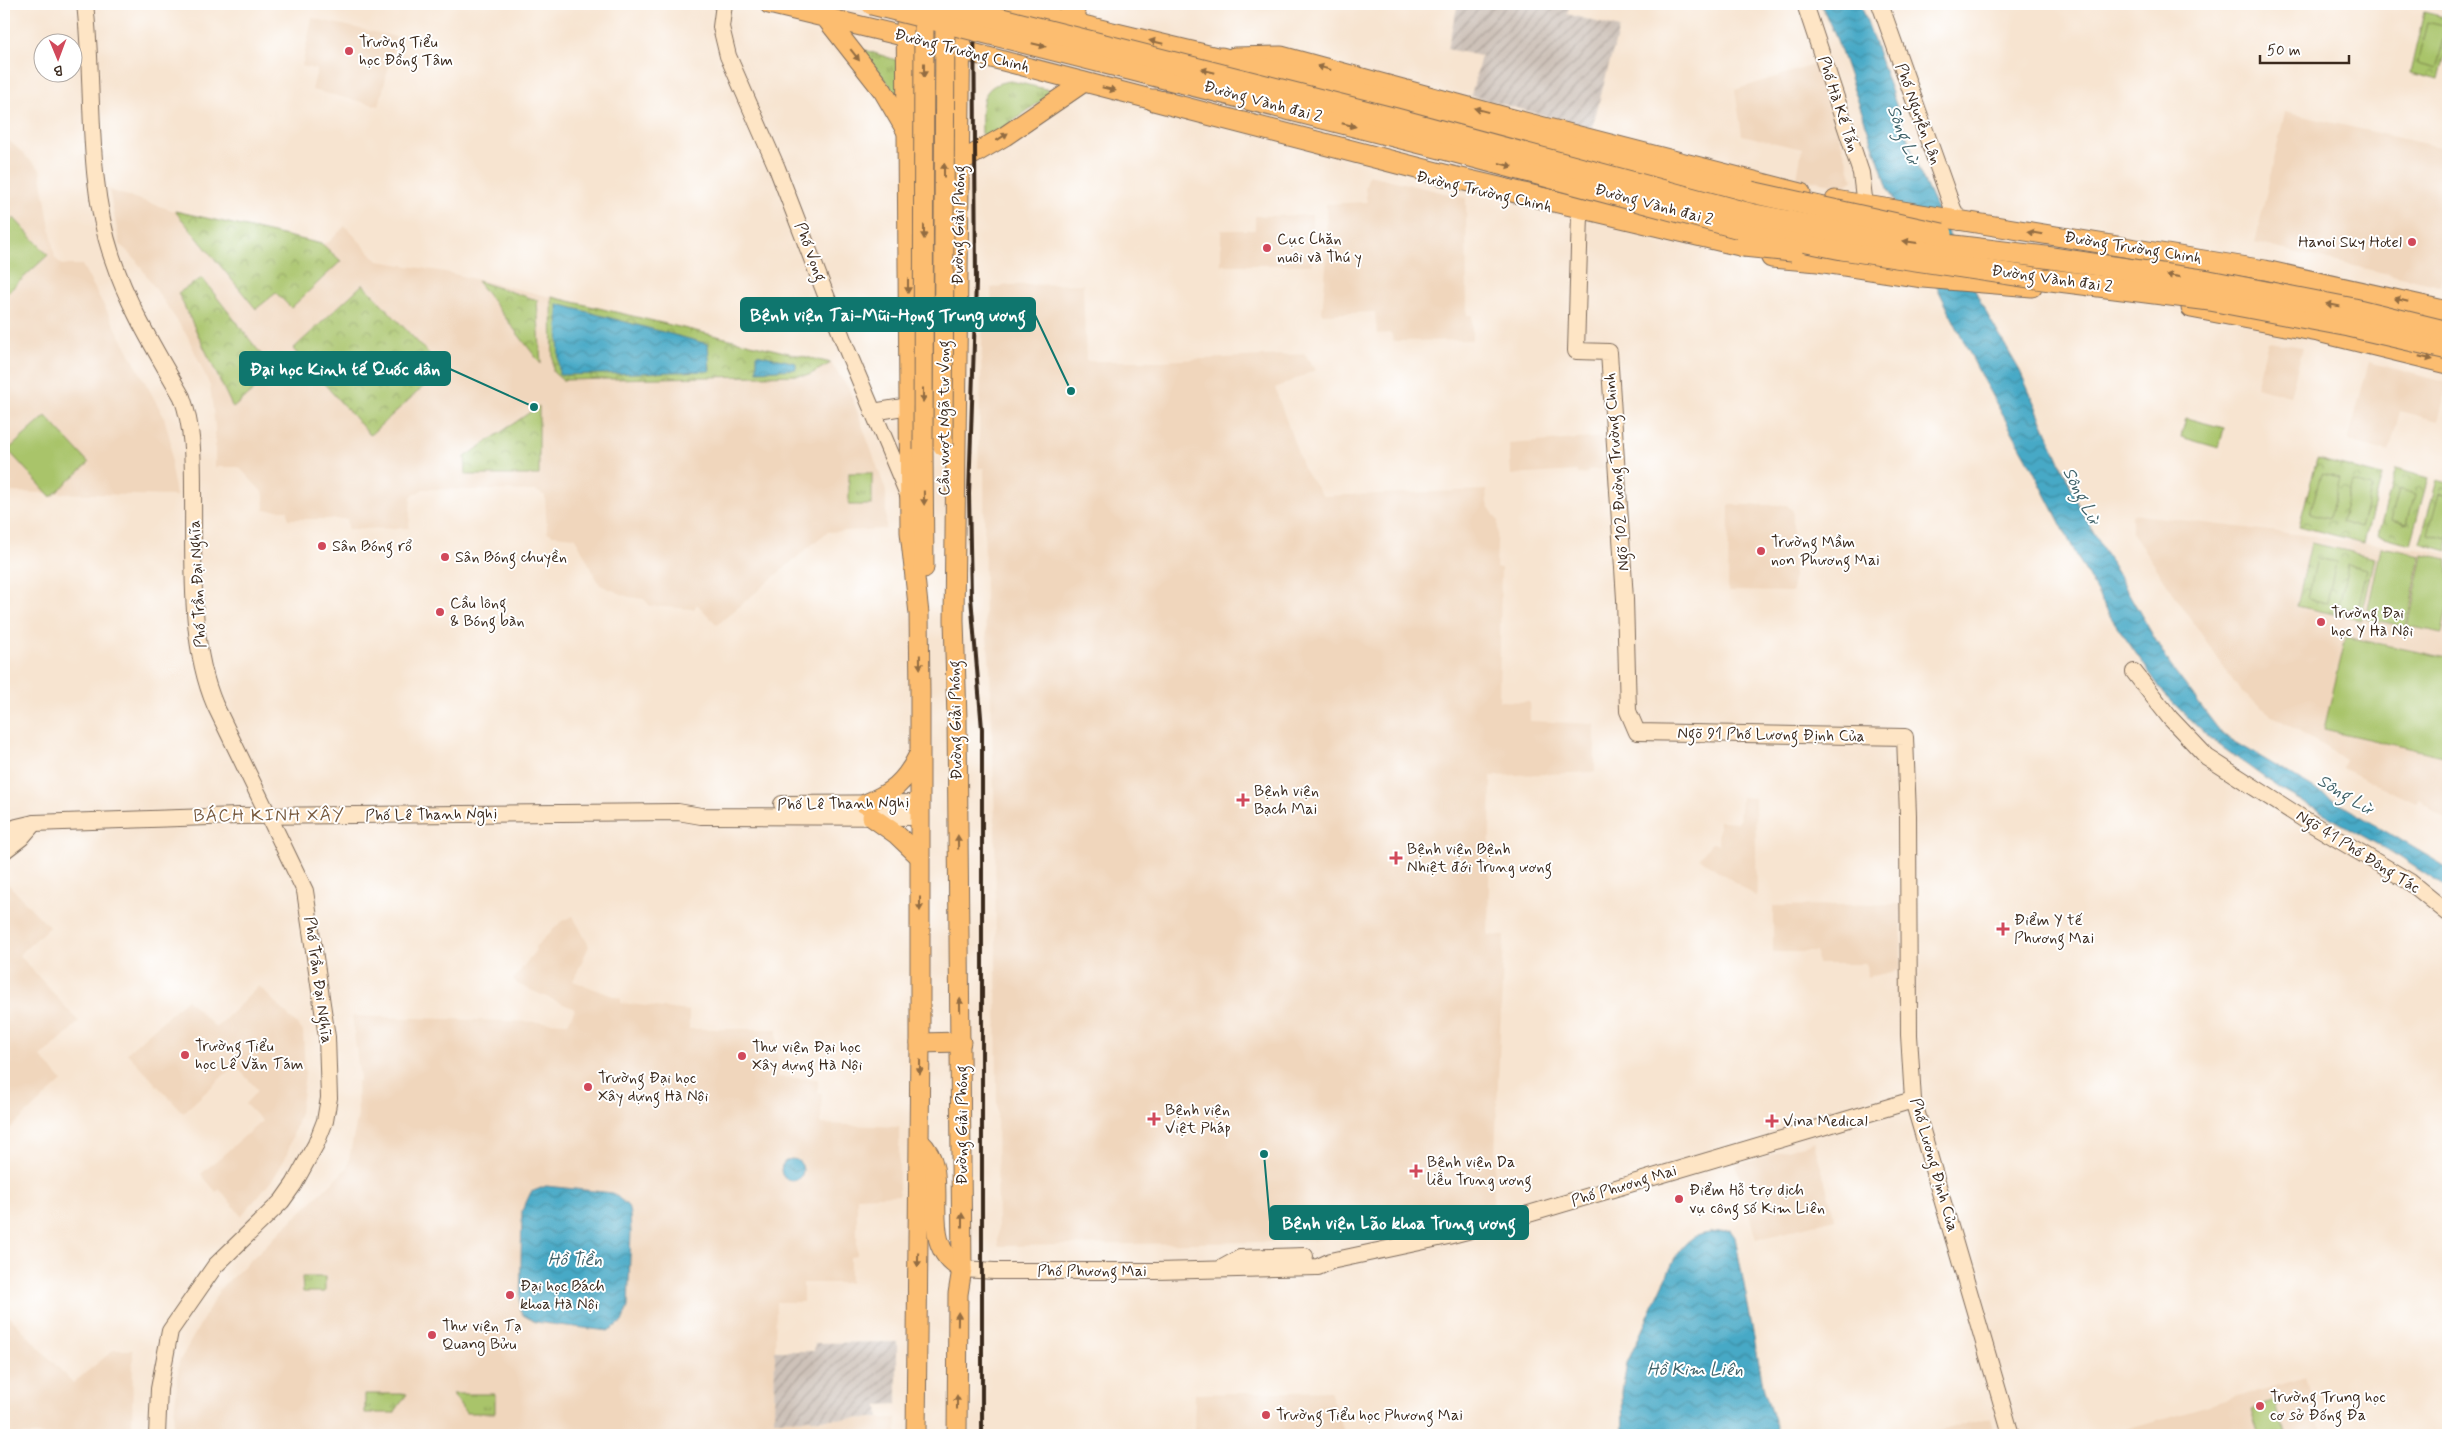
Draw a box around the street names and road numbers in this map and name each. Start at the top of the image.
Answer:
street label: Đường Trường Chinh [892,24,1032,79]
street label: Phố Hà Kế Tấn [1813,53,1863,155]
street label: Phố Nguyễn Lân [1889,60,1946,168]
street label: Đường Vành đai 2 [1201,76,1325,129]
street label: Đường Giải Phóng [947,165,972,285]
street label: Đường Trường Chinh [1414,166,1554,219]
street label: Đường Vành đai 2 [1592,179,1716,232]
street label: Phố Vọng [788,219,831,285]
street label: Đường Trường Chinh [2063,227,2203,270]
street label: Đường Vành đai 2 [1990,260,2114,299]
street label: Cầu vượt Ngã tư Vọng [934,340,956,496]
street label: Ngõ 102 Đường Trường Chinh [1600,372,1635,572]
street label: Phố Trần Đại Nghĩa [184,519,213,649]
street label: Đường Giải Phóng [944,660,969,780]
street label: Ngõ 91 Phố Lương Định Của [1677,723,1865,748]
street label: Phố Lê Thanh Nghị [777,792,909,817]
street label: Phố Lê Thanh Nghị [365,803,497,828]
street label: Ngõ 41 Phố Đông Tác [2291,805,2424,900]
street label: Phố Trần Đại Nghĩa [298,915,337,1045]
street label: Đường Giải Phóng [952,1065,974,1185]
street label: Phố Lương Định Của [1904,1096,1963,1235]
street label: Phố Phương Mai [1569,1160,1680,1213]
street label: Phố Phương Mai [1037,1261,1147,1283]

